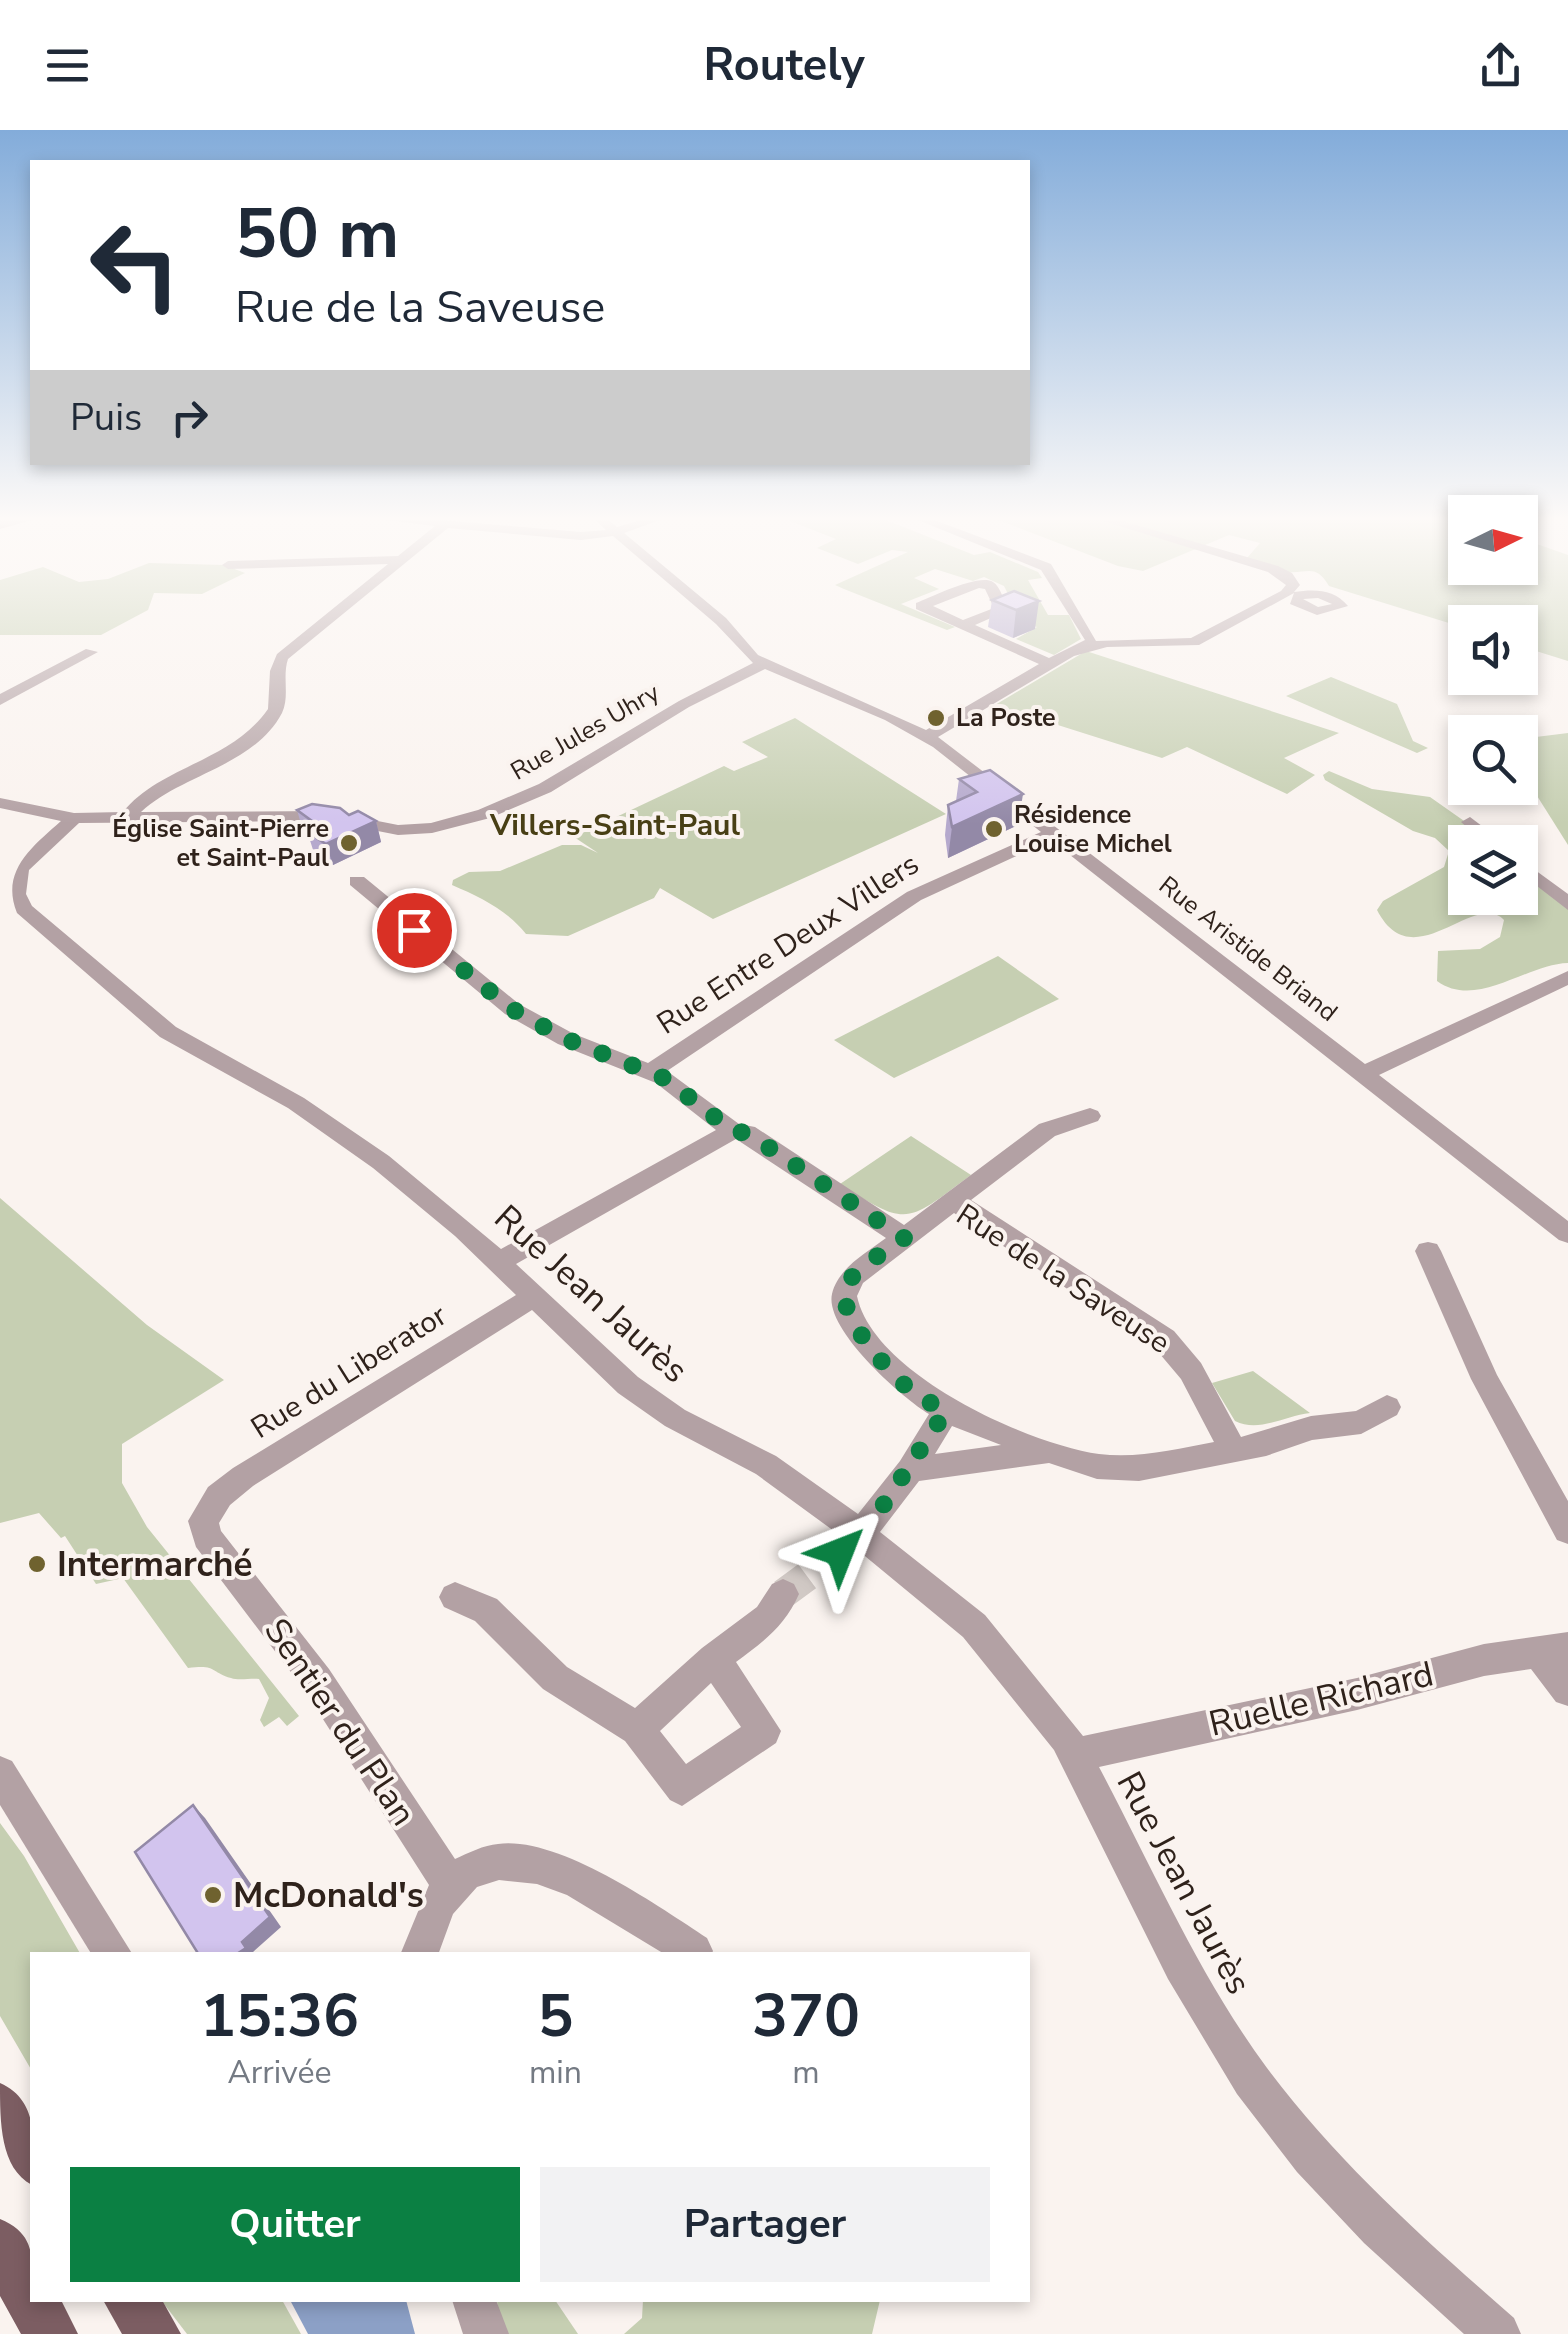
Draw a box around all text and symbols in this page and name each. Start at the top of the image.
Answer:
text: Routely [703,35,865,96]
icon: menu [40,38,95,93]
icon: share [1473,38,1528,93]
text: 50 m [235,186,399,282]
icon: left [70,200,200,330]
text: Rue de la Saveuse [235,277,605,338]
icon: right [162,390,217,445]
text: Puis [70,392,142,443]
north arrow [1448,495,1538,585]
map controls [1448,495,1538,915]
button: sound [1448,605,1538,695]
street label: Rue Jules Uhry [504,676,666,788]
place label: La Poste [956,701,1056,735]
marker: La Poste [925,707,947,729]
button: search [1448,715,1538,805]
place label: Résidence Louise Michel [1014,798,1172,861]
district label: Villers-Saint-Paul [489,805,740,846]
place label: Église Saint-Pierre et Saint-Paul [112,812,329,875]
marker: Résidence Louise Michel [983,818,1005,840]
button: layers [1448,825,1538,915]
marker: Église Saint-Pierre et Saint-Paul [338,832,360,854]
street label: Rue Entre Deux Villers [649,844,927,1044]
street label: Rue Aristide Briand [1152,869,1344,1029]
pin [372,888,457,973]
icon: arrive [387,903,442,958]
street label: Rue Jean Jaurès [484,1194,698,1394]
street label: Rue de la Saveuse [948,1195,1178,1363]
street label: Rue du Liberator [243,1295,455,1449]
position arrow [788,1500,892,1604]
place label: Intermarché [57,1541,253,1588]
marker: Intermarché [26,1553,48,1575]
street label: Sentier du Plan [253,1609,427,1835]
street label: Ruelle Richard [1204,1650,1438,1748]
street label: Rue Jean Jaurès [1106,1764,1262,2002]
place label: McDonald's [233,1872,424,1919]
marker: McDonald's [202,1884,224,1906]
text: 15:36 [200,1975,359,2057]
text: 5 [537,1975,573,2057]
text: 370 [752,1975,860,2057]
text: Arrivée [227,2051,331,2094]
text: min [529,2051,582,2094]
text: m [792,2051,820,2094]
button: Quitter [70,2167,520,2282]
button: Partager [540,2167,990,2282]

